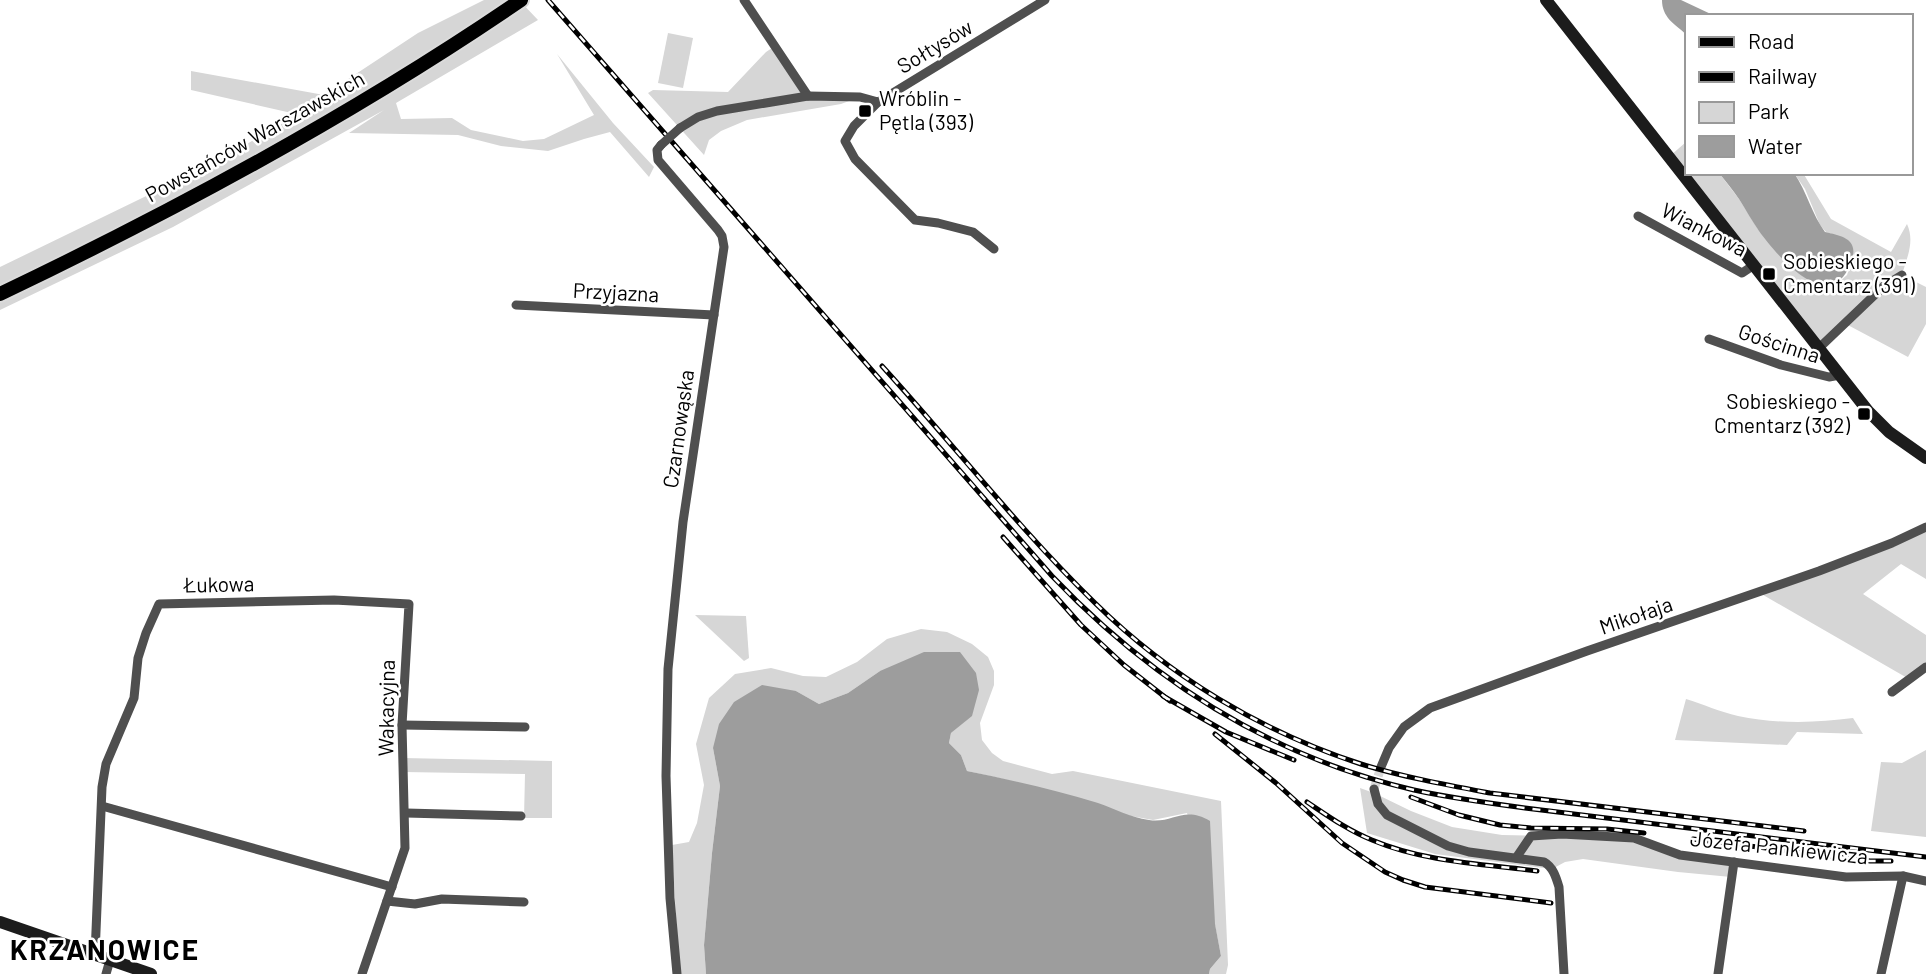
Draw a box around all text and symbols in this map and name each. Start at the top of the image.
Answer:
street label: Sołtysów [892,13,977,78]
legend [1685,14,1912,175]
text: Road [1748,28,1794,53]
text: Railway [1748,63,1817,88]
street label: Powstańców Warszawskich [140,65,368,206]
place label: Wróblin - Pętla (393) [879,85,974,134]
text: Park [1748,98,1789,123]
marker: Wróblin - Pętla (393) [857,103,873,119]
text: Water [1748,133,1803,158]
street label: Wiankowa [1658,197,1752,261]
place label: Sobieskiego - Cmentarz (391) [1783,248,1915,297]
marker: Sobieskiego - Cmentarz (391) [1761,266,1777,282]
street label: Przyjazna [572,277,660,306]
street label: Gościnna [1736,318,1823,367]
street label: Czarnowąska [657,368,698,490]
place label: Sobieskiego - Cmentarz (392) [1714,388,1851,437]
marker: Sobieskiego - Cmentarz (392) [1856,406,1872,422]
street label: Łukowa [182,570,254,597]
street label: Mikołaja [1596,590,1675,639]
street label: Wakacyjna [372,659,399,757]
street label: Józefa Pankiewicza [1689,825,1869,868]
district label: KRZANOWICE [10,932,200,966]

